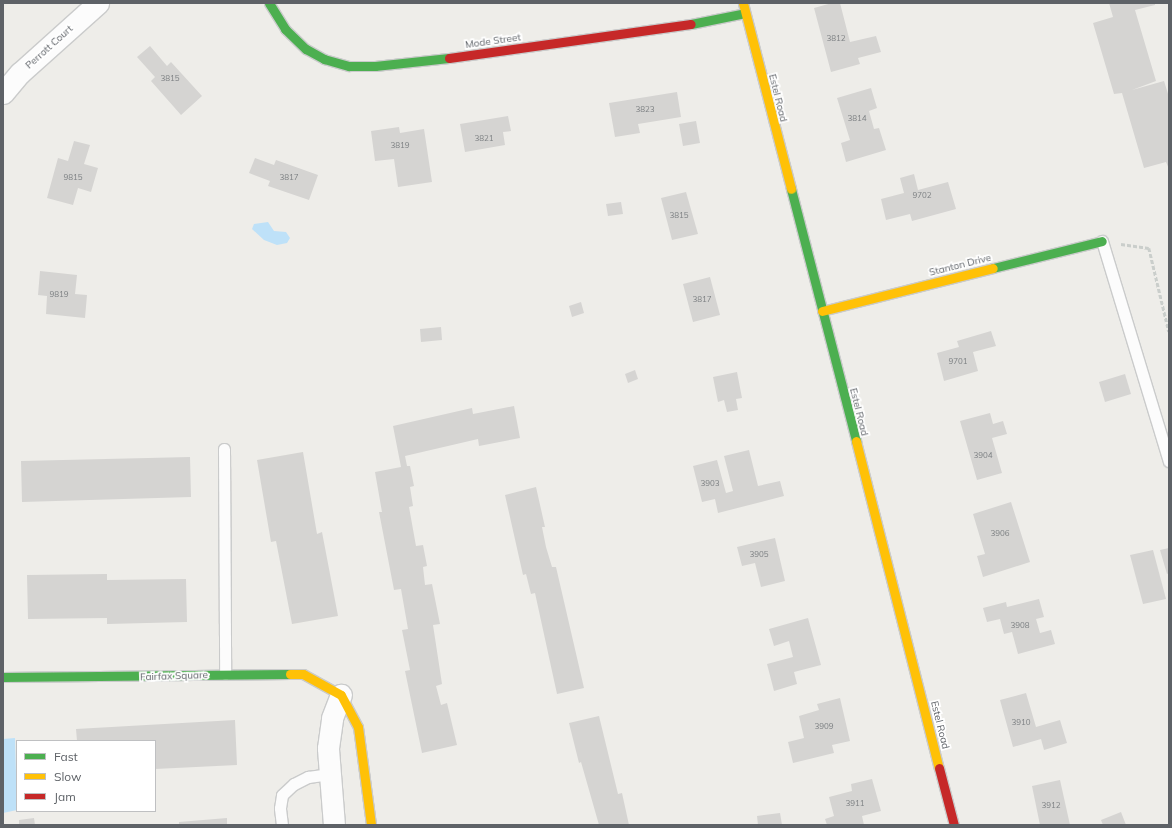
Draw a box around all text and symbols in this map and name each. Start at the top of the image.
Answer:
street label: Perrott Court [23,23,75,71]
street label: Mode Street [464,31,522,51]
house number: 3812 [826,34,846,44]
street label: Estel Road [766,73,790,123]
house number: 3815 [160,74,180,84]
house number: 3823 [635,105,655,115]
house number: 3814 [847,114,867,124]
house number: 3821 [474,134,494,144]
house number: 3819 [390,141,410,151]
house number: 9815 [63,173,83,183]
house number: 3817 [279,173,299,183]
house number: 9702 [912,191,932,201]
house number: 3815 [669,211,689,221]
street label: Stanton Drive [928,252,992,278]
house number: 9819 [49,290,69,300]
house number: 3817 [692,295,712,305]
house number: 9701 [948,357,968,367]
street label: Estel Road [847,387,871,437]
house number: 3904 [973,451,993,461]
house number: 3903 [700,479,720,489]
house number: 3906 [990,529,1010,539]
house number: 3905 [749,550,769,560]
house number: 3908 [1010,621,1030,631]
street label: Fairfax Square [140,669,208,683]
street label: Estel Road [928,700,952,750]
house number: 3910 [1011,718,1031,728]
house number: 3909 [814,722,834,732]
legend [16,740,156,812]
text: Fast [54,749,78,764]
text: Slow [54,769,82,784]
text: Jam [54,789,76,804]
house number: 3911 [845,799,865,809]
house number: 3912 [1041,801,1061,811]

